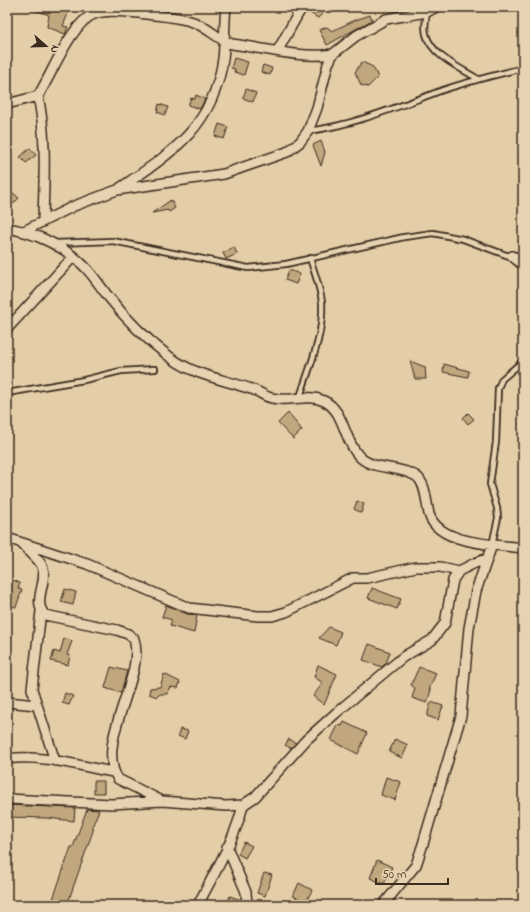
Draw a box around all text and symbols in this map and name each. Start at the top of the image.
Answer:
north arrow [26,26,66,66]
text: N [46,43,63,55]
scale bar [376,860,448,886]
text: 50 m [382,866,406,884]

